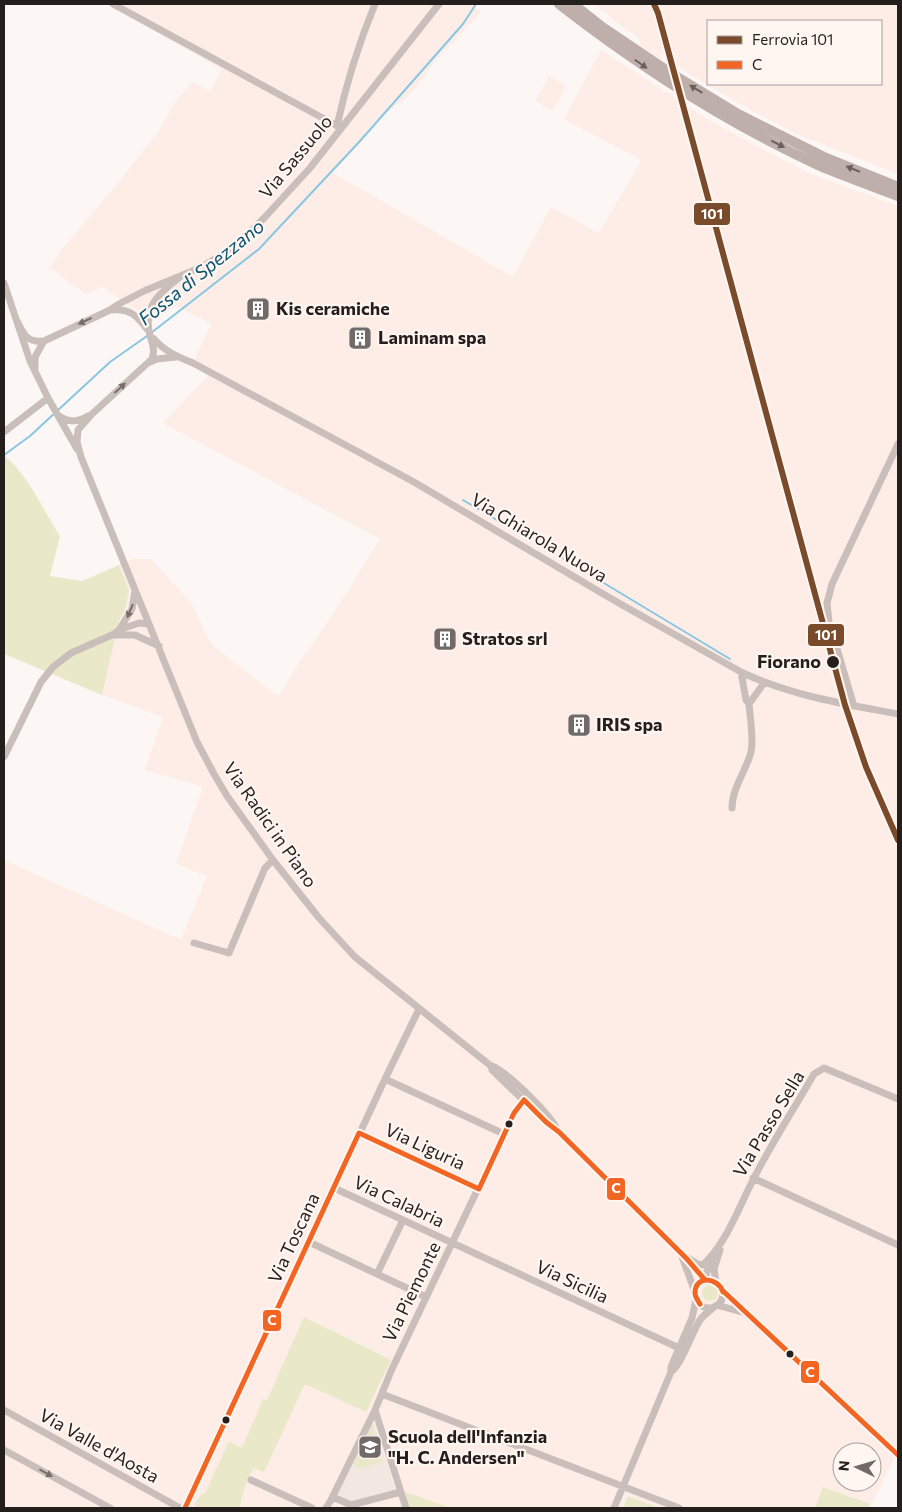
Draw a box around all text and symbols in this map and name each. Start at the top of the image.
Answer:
legend [707,20,882,85]
text: Ferrovia 101 [752,30,834,48]
text: C [752,55,762,73]
one-way arrow [634,59,647,69]
one-way arrow [689,84,702,93]
street label: Via Sassuolo [254,110,337,203]
one-way arrow [770,140,785,148]
one-way arrow [845,165,860,173]
line badge: 101 [693,202,731,226]
text: 101 [701,205,723,222]
water label: Fossa di Spezzano [133,214,268,329]
building icon: Kis ceramiche [245,296,271,322]
place label: Kis ceramiche [276,297,390,319]
one-way arrow [78,317,92,325]
building icon: Laminam spa [347,325,373,351]
place label: Laminam spa [378,326,486,348]
one-way arrow [114,382,126,394]
street label: Via Ghiarola Nuova [467,488,612,586]
one-way arrow [125,604,133,618]
line badge: 101 [807,623,845,647]
building icon: Stratos srl [432,626,458,652]
text: 101 [815,626,837,643]
place label: Stratos srl [462,627,548,649]
place label: Fiorano [757,650,821,672]
marker: Fiorano [825,654,841,670]
building icon: IRIS spa [566,712,592,738]
place label: IRIS spa [596,713,663,735]
street label: Via Radici in Piano [219,757,322,891]
street label: Via Passo Sella [728,1067,808,1180]
street label: Via Liguria [382,1118,469,1174]
unlabelled marker [504,1119,514,1129]
street label: Via Calabria [351,1171,448,1232]
line badge: C [606,1177,626,1201]
text: C [611,1179,621,1196]
street label: Via Toscana [263,1189,324,1286]
street label: Via Piemonte [377,1238,445,1345]
street label: Via Sicilia [533,1255,612,1307]
line badge: C [262,1309,282,1332]
text: C [267,1311,277,1328]
unlabelled marker [785,1349,795,1359]
line badge: C [800,1360,820,1384]
text: C [805,1363,815,1380]
street label: Via Valle d'Aosta [36,1403,163,1487]
unlabelled marker [221,1415,231,1425]
place label: Scuola dell'Infanzia "H. C. Andersen" [388,1425,547,1468]
school or university icon: Scuola dell'Infanzia "H. C. Andersen" [357,1434,383,1460]
north arrow [832,1442,882,1492]
text: N [835,1460,852,1472]
one-way arrow [39,1469,54,1477]

